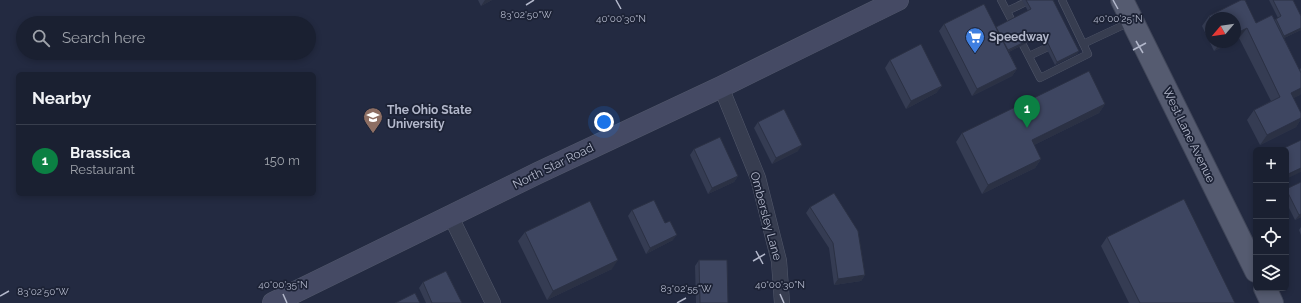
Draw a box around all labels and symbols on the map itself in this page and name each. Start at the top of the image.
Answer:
text: 83°02'50"W [500,9,552,20]
north arrow [1205,12,1241,48]
text: 40°00'30"N [596,13,646,24]
text: 40°00'25"N [1093,13,1143,24]
supermarket icon: Speedway [964,26,986,54]
place label: Speedway [989,30,1050,44]
street label: West Lane Avenue [1160,85,1218,185]
pin: 1 [1014,95,1040,128]
place label: The Ohio State University [387,103,472,131]
school or university icon: The Ohio State University [362,106,384,134]
your location [594,112,614,132]
street label: North Star Road [510,140,596,192]
street label: Ombersley Lane [747,170,785,262]
text: 40°00'35"N [258,279,308,290]
text: 40°00'30"N [755,279,805,290]
text: 83°02'55"W [661,283,712,294]
text: 83°02'50"W [17,286,69,297]

